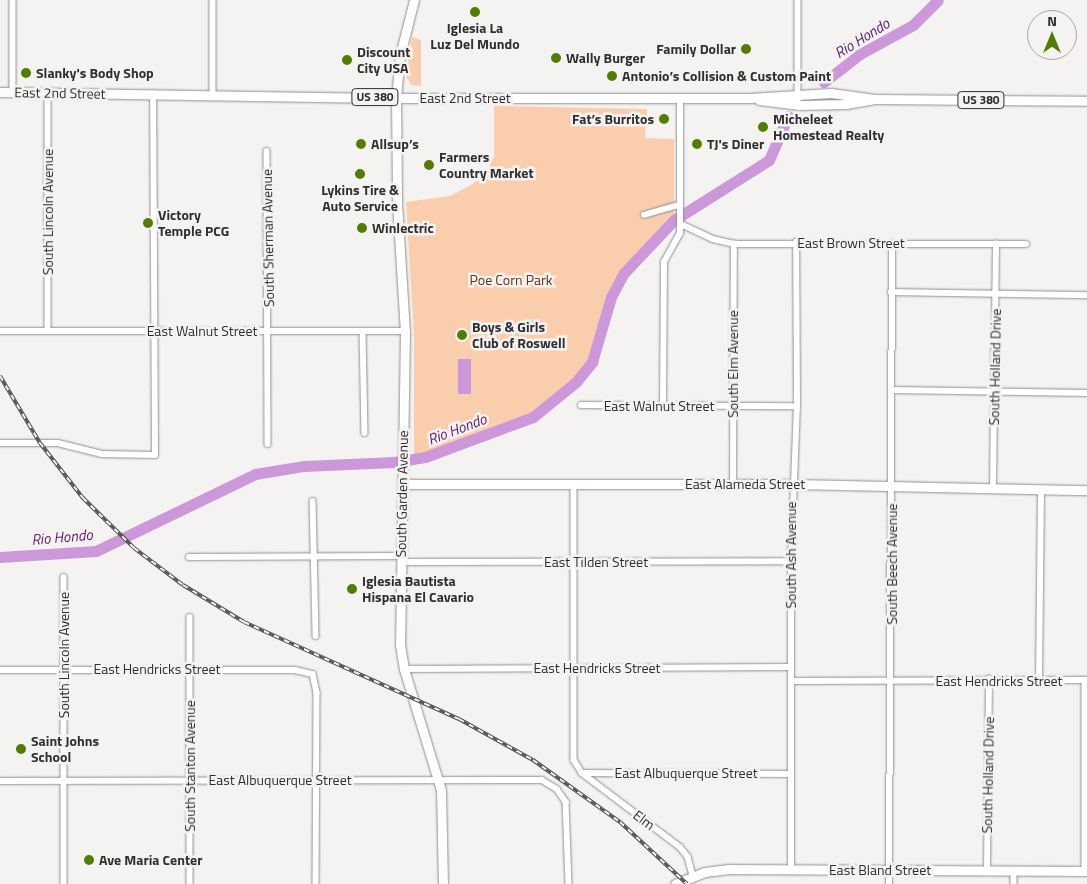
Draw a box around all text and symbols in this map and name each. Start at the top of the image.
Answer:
marker: Iglesia La Luz Del Mundo [469,6,481,18]
north arrow [1027,10,1077,60]
text: N [1047,10,1057,31]
water label: Rio Hondo [831,14,893,62]
place label: Iglesia La Luz Del Mundo [430,20,520,52]
place label: Family Dollar [656,41,736,57]
marker: Family Dollar [740,43,752,55]
place label: Discount City USA [357,44,410,76]
place label: Wally Burger [566,50,645,66]
marker: Wally Burger [550,52,562,64]
marker: Discount City USA [341,54,353,66]
place label: Slanky's Body Shop [36,65,154,81]
marker: Slanky's Body Shop [20,67,32,79]
place label: Antonio’s Collision & Custom Paint [622,68,831,84]
marker: Antonio’s Collision & Custom Paint [606,70,618,82]
street label: East 2nd Street [14,84,106,102]
road number: US 380 [351,88,399,106]
street label: East 2nd Street [419,90,511,106]
road number: US 380 [957,90,1005,110]
place label: Fat’s Burritos [572,111,654,127]
place label: Micheleet Homestead Realty [773,111,884,144]
marker: Fat’s Burritos [658,113,670,125]
marker: Micheleet Homestead Realty [757,121,769,133]
place label: Allsup’s [371,136,419,152]
place label: TJ's Diner [707,136,764,152]
marker: Allsup’s [355,138,367,150]
marker: TJ's Diner [691,138,703,150]
street label: South Lincoln Avenue [40,149,56,275]
place label: Farmers Country Market [439,149,533,182]
marker: Farmers Country Market [423,159,435,171]
marker: Lykins Tire & Auto Service [354,168,366,180]
street label: South Sherman Avenue [258,169,278,307]
place label: Lykins Tire & Auto Service [321,182,399,214]
place label: Victory Temple PCG [158,207,229,240]
marker: Victory Temple PCG [142,217,154,229]
place label: Winlectric [372,220,434,236]
marker: Winlectric [356,222,368,234]
street label: East Brown Street [797,235,905,251]
park label: Poe Corn Park [470,272,552,288]
street label: South Holland Drive [986,308,1004,426]
street label: South Elm Avenue [725,310,741,418]
place label: Boys & Girls Club of Roswell [472,319,565,352]
street label: East Walnut Street [147,323,257,339]
marker: Boys & Girls Club of Roswell [456,329,468,341]
street label: East Walnut Street [604,398,714,414]
water label: Rio Hondo [425,410,489,448]
street label: South Garden Avenue [392,430,412,558]
street label: East Alameda Street [685,476,805,492]
street label: South Ash Avenue [783,501,799,609]
street label: South Beech Avenue [884,503,900,625]
water label: Rio Hondo [31,525,93,549]
street label: East Tilden Street [544,554,648,570]
place label: Iglesia Bautista Hispana El Cavario [362,573,474,606]
marker: Iglesia Bautista Hispana El Cavario [346,583,358,595]
street label: South Lincoln Avenue [56,592,72,718]
street label: East Hendricks Street [533,660,661,676]
street label: East Hendricks Street [93,661,221,677]
street label: East Hendricks Street [935,673,1063,689]
street label: South Stanton Avenue [182,700,198,832]
street label: South Holland Drive [979,716,997,834]
place label: Saint Johns School [31,733,99,766]
marker: Saint Johns School [15,743,27,755]
street label: East Albuquerque Street [614,765,758,781]
street label: East Albuquerque Street [208,772,352,788]
street label: Elm [630,806,658,834]
place label: Ave Maria Center [99,852,202,868]
marker: Ave Maria Center [83,854,95,866]
street label: East Bland Street [829,862,931,878]

